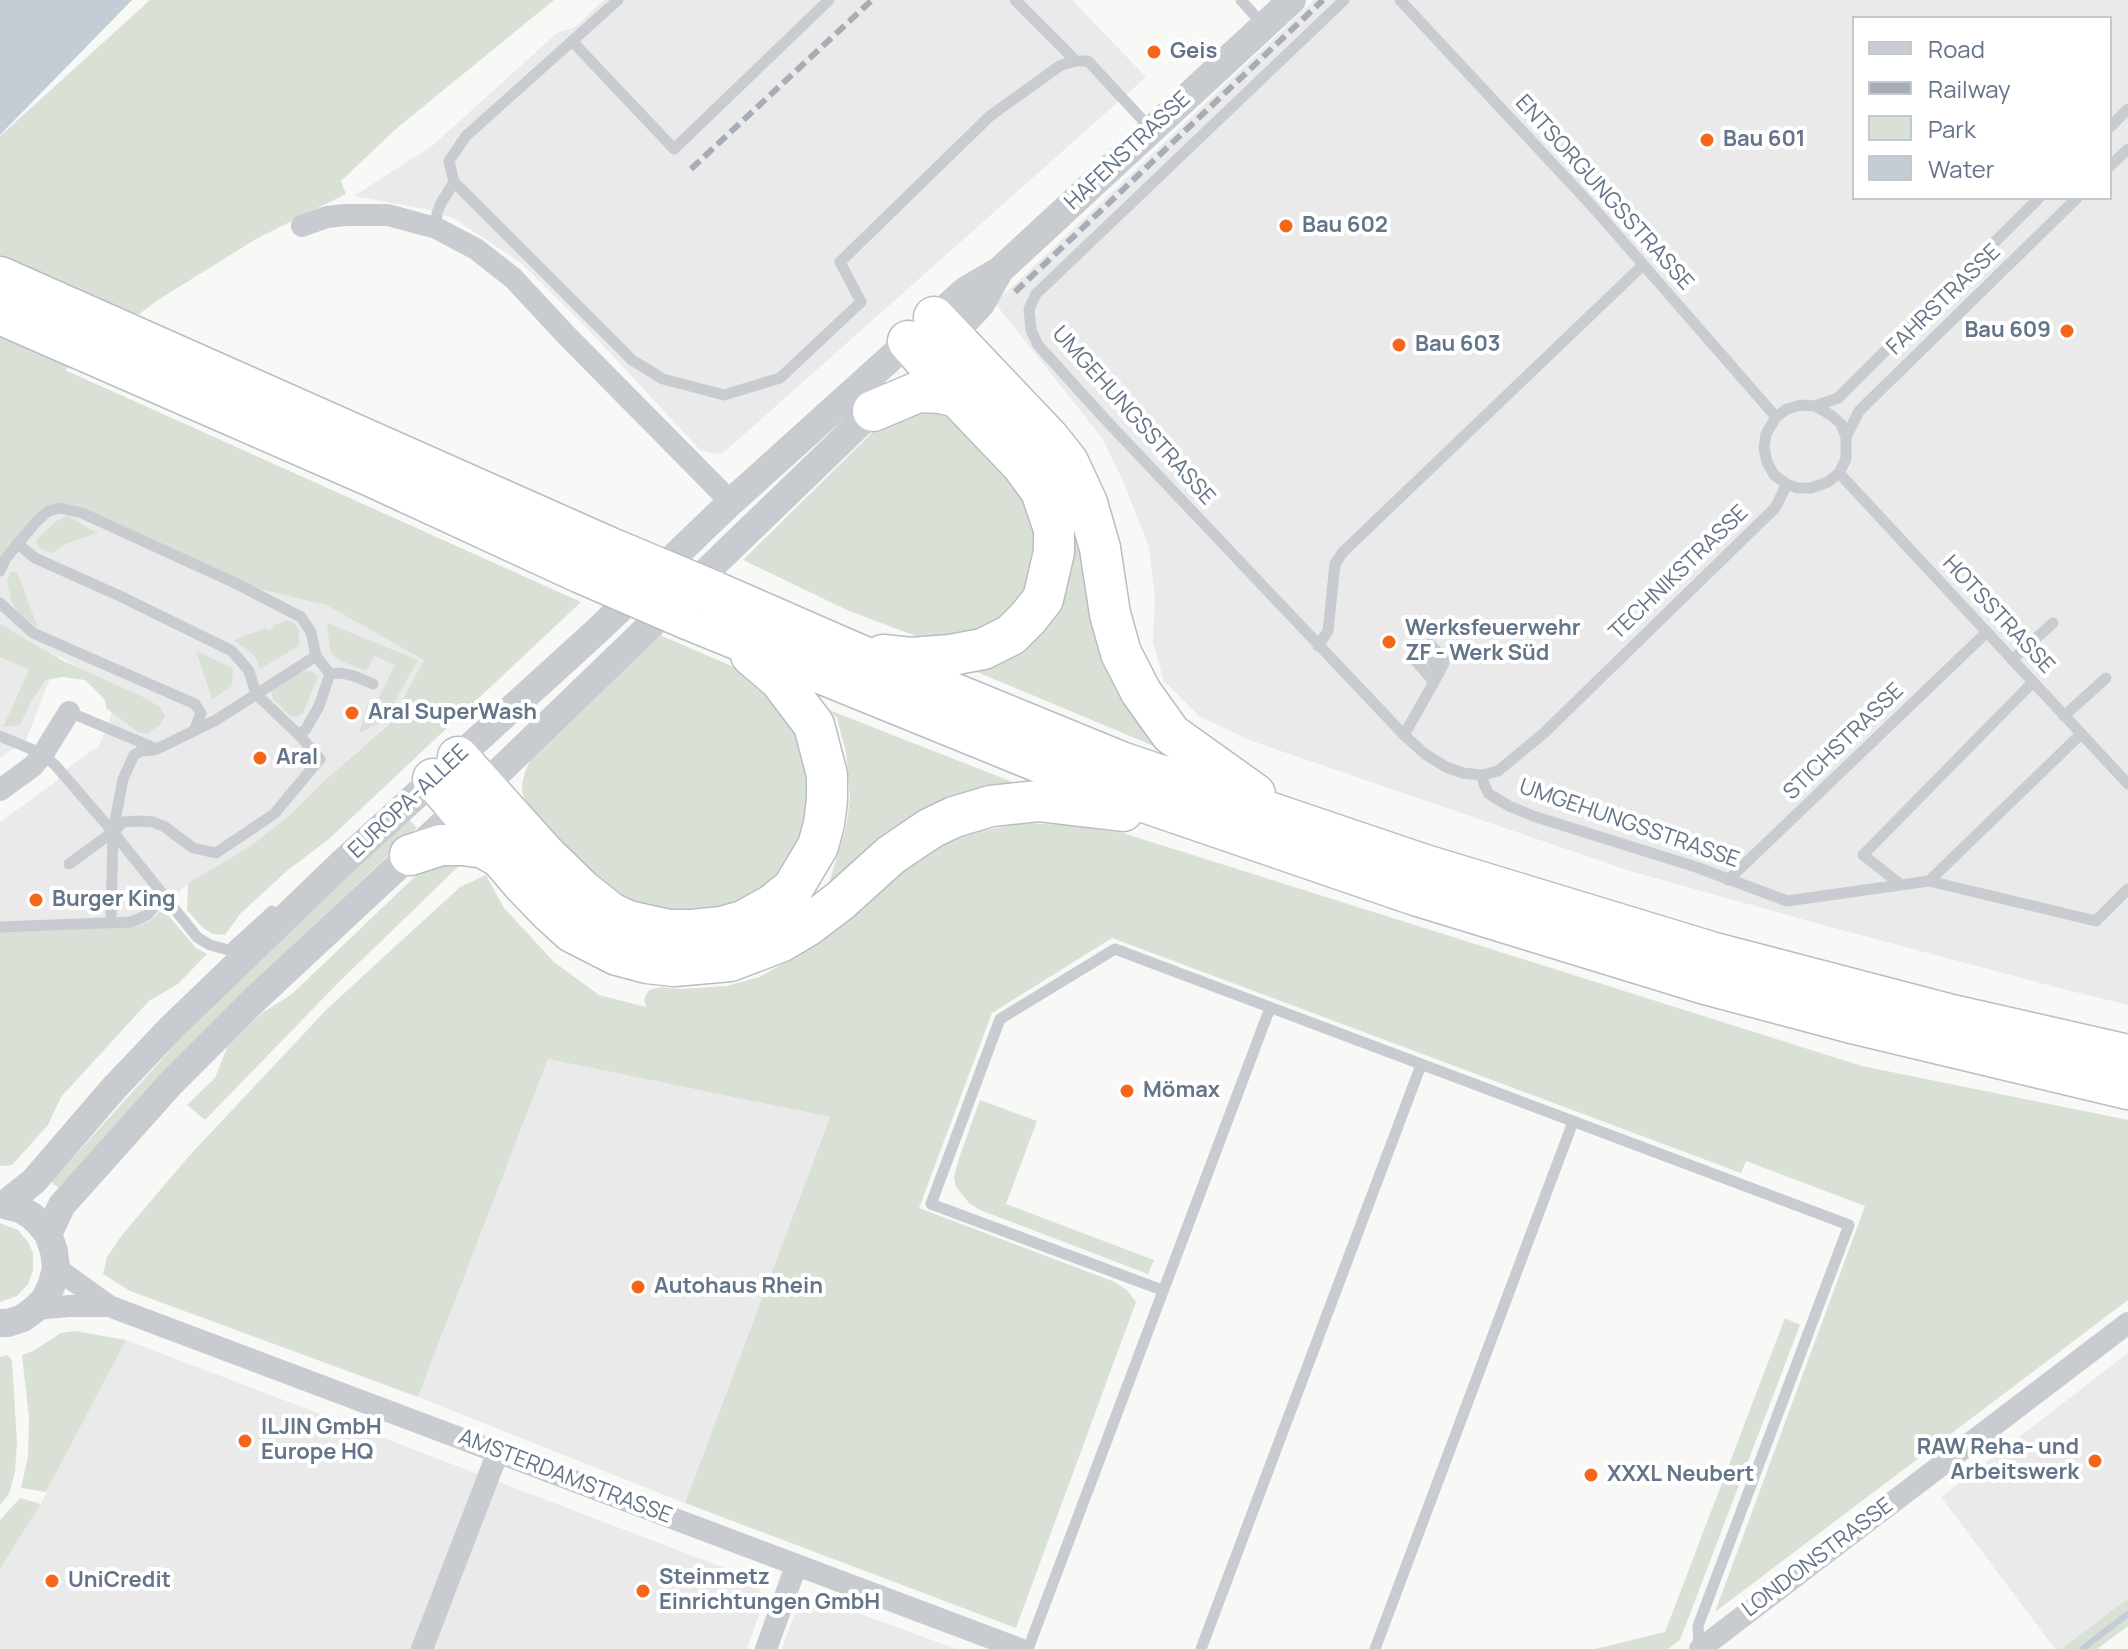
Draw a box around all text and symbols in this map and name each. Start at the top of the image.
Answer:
legend [1852,16,2112,200]
text: Road [1928,32,1985,65]
place label: Geis [1170,39,1217,65]
marker: Geis [1145,43,1163,61]
text: Railway [1928,72,2011,105]
street label: HAFENSTRASSE [1060,86,1196,216]
street label: ENTSORGUNGSSTRASSE [1509,90,1699,296]
text: Park [1928,112,1976,145]
place label: Bau 601 [1723,127,1805,153]
marker: Bau 601 [1698,131,1716,149]
text: Water [1928,152,1995,185]
place label: Bau 602 [1302,213,1388,239]
marker: Bau 602 [1277,217,1295,235]
street label: FAHRSTRASSE [1882,239,2006,361]
place label: Bau 609 [1964,318,2051,344]
street label: UMGEHUNGSSTRASSE [1046,321,1220,511]
marker: Bau 609 [2058,322,2076,340]
place label: Bau 603 [1415,332,1501,358]
marker: Bau 603 [1390,336,1408,354]
street label: TECHNIKSTRASSE [1604,500,1754,646]
street label: HOTSSTRASSE [1937,551,2059,679]
place label: Werksfeuerwehr ZF - Werk Süd [1405,616,1581,668]
marker: Werksfeuerwehr ZF - Werk Süd [1380,633,1398,651]
street label: STICHSTRASSE [1778,678,1910,806]
place label: Aral SuperWash [368,700,537,726]
marker: Aral SuperWash [343,704,361,722]
street label: EUROPA-ALLEE [343,740,475,864]
place label: Aral [276,745,318,771]
marker: Aral [251,749,269,767]
street label: UMGEHUNGSSTRASSE [1515,774,1743,874]
place label: Burger King [52,887,176,913]
marker: Burger King [27,891,45,909]
place label: Mömax [1143,1078,1220,1104]
marker: Mömax [1118,1082,1136,1100]
place label: Autohaus Rhein [654,1274,823,1300]
marker: Autohaus Rhein [629,1278,647,1296]
place label: ILJIN GmbH Europe HQ [261,1415,382,1466]
street label: AMSTERDAMSTRASSE [455,1424,675,1530]
marker: ILJIN GmbH Europe HQ [236,1432,254,1450]
place label: RAW Reha- und Arbeitswerk [1917,1435,2079,1486]
marker: RAW Reha- und Arbeitswerk [2086,1452,2104,1470]
place label: XXXL Neubert [1607,1462,1754,1488]
marker: XXXL Neubert [1582,1466,1600,1484]
street label: LONDONSTRASSE [1738,1493,1898,1623]
place label: Steinmetz Einrichtungen GmbH [659,1565,880,1616]
place label: UniCredit [68,1568,171,1594]
marker: UniCredit [43,1572,61,1590]
marker: Steinmetz Einrichtungen GmbH [634,1582,652,1600]

